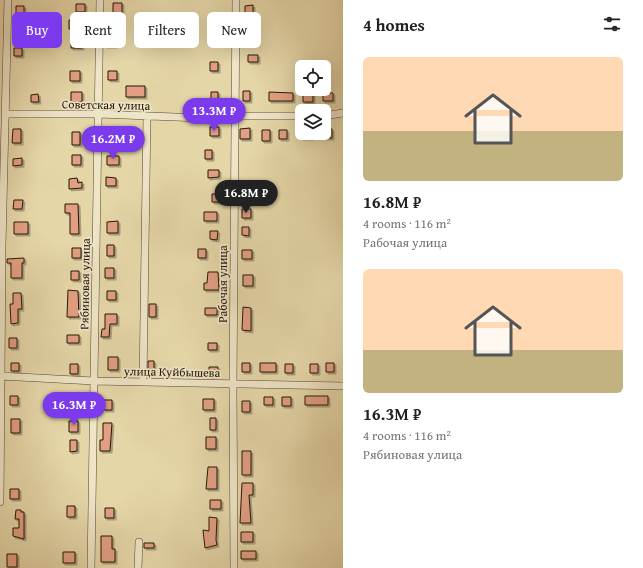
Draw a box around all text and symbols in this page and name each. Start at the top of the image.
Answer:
chip: Buy [12,12,62,48]
chip: Rent [70,12,126,48]
chip: Filters [134,12,199,48]
chip: New [207,12,261,48]
text: 4 homes [363,12,425,37]
icon: filters [601,13,623,35]
map controls [295,60,331,140]
button: locate [295,60,331,96]
icon: home [457,83,529,155]
street label: Советская улица [62,95,151,114]
pin: 13.3M ₽ [177,98,251,132]
text: 13.3M ₽ [192,101,236,120]
button: layers [295,104,331,140]
pin: 16.2M ₽ [76,126,150,160]
text: 16.2M ₽ [91,129,135,148]
pin: 16.8M ₽ [209,180,283,214]
text: 16.8M ₽ [224,183,268,202]
text: 16.8M ₽ [363,189,421,214]
text: 4 rooms · 116 m² [363,214,451,233]
text: Рабочая улица [363,233,447,252]
street label: Рябиновая улица [75,238,94,330]
street label: Рабочая улица [214,245,231,323]
icon: home [457,295,529,367]
street label: улица Куйбышева [123,362,221,381]
pin: 16.3M ₽ [37,392,111,426]
text: 16.3M ₽ [52,395,96,414]
text: 16.3M ₽ [363,401,421,426]
text: 4 rooms · 116 m² [363,426,451,445]
text: Рябиновая улица [363,445,462,464]

